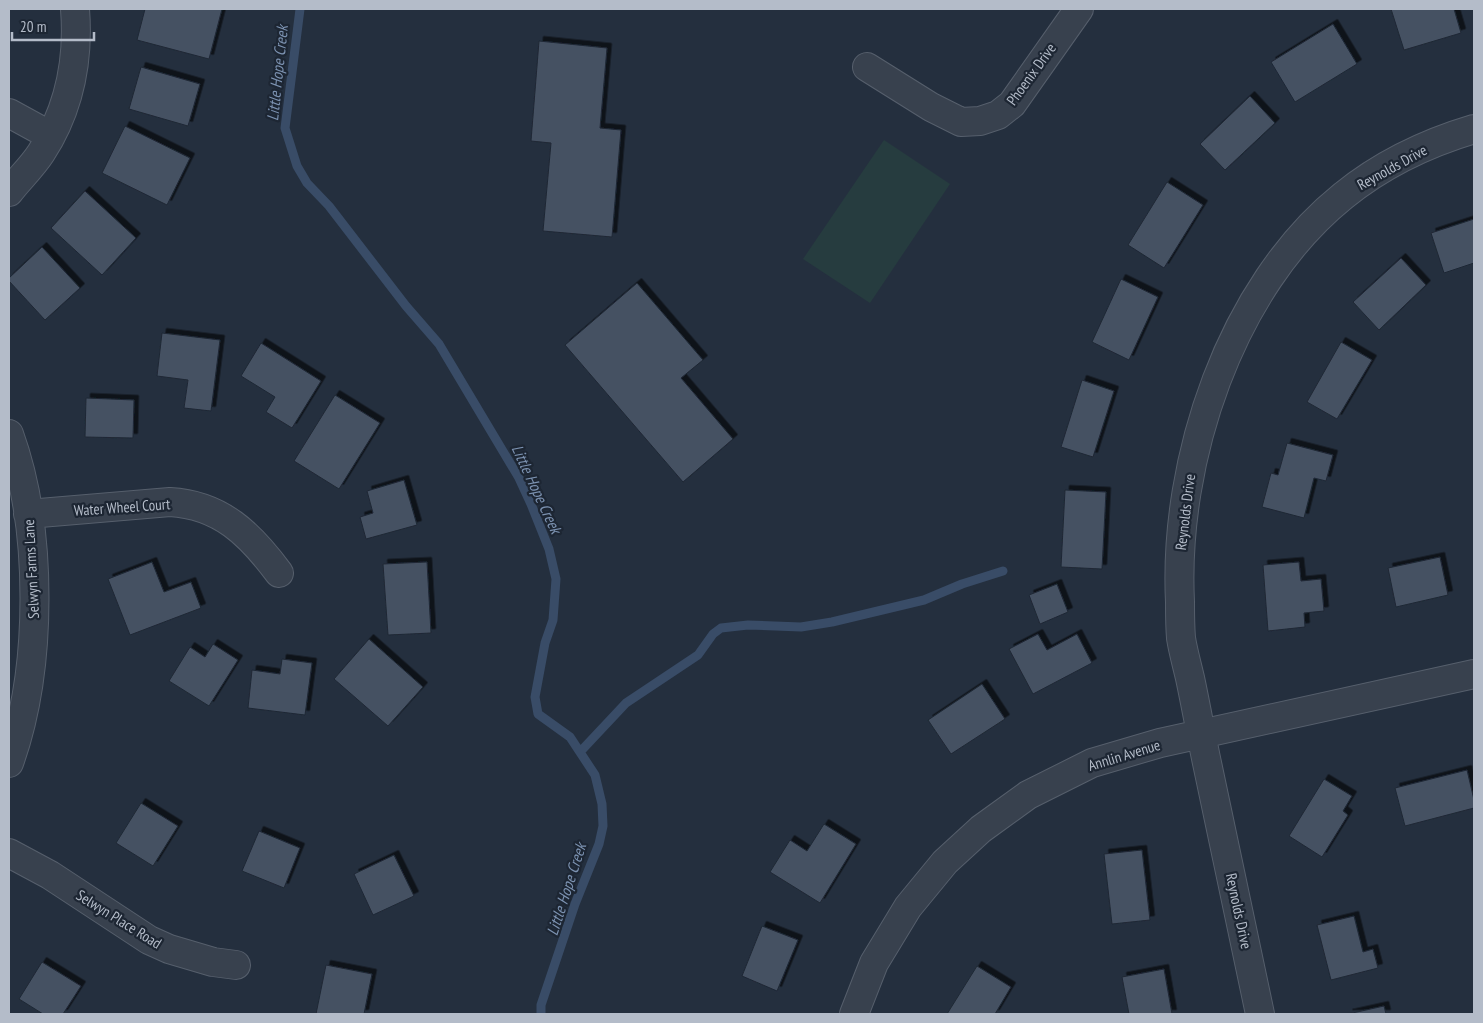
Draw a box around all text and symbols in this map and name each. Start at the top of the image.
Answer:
scale bar [12,10,95,42]
text: 20 m [20,17,46,36]
water label: Little Hope Creek [262,22,292,122]
street label: Phoenix Drive [1002,39,1060,109]
street label: Reynolds Drive [1354,140,1430,194]
water label: Little Hope Creek [508,441,567,538]
street label: Reynolds Drive [1171,473,1199,551]
street label: Water Wheel Court [73,494,171,520]
street label: Selwyn Farms Lane [19,519,43,619]
street label: Annlin Avenue [1086,735,1162,775]
water label: Little Hope Creek [542,839,591,938]
street label: Reynolds Drive [1222,871,1256,951]
street label: Selwyn Place Road [73,885,165,953]

